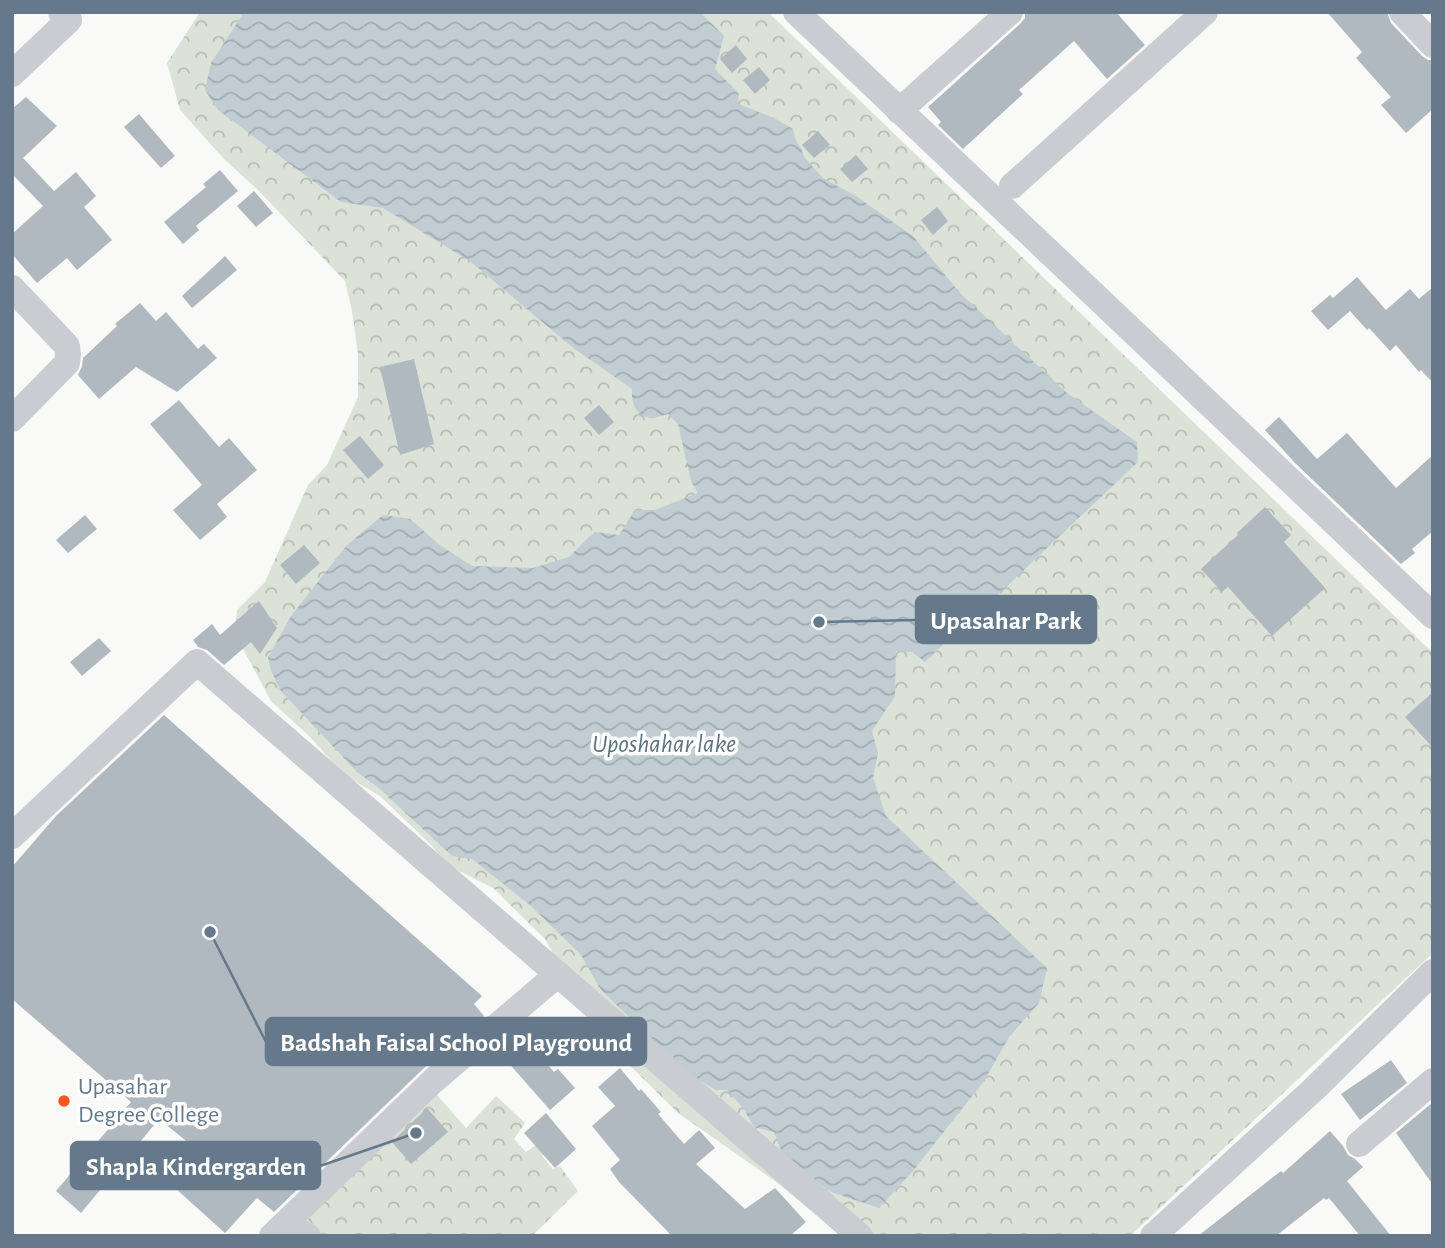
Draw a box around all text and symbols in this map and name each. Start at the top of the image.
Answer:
callout: Upasahar Park [916,596,1096,643]
text: Upasahar Park [930,608,1082,634]
water label: Uposhahar lake [592,731,736,757]
callout: Badshah Faisal School Playground [266,1018,646,1065]
text: Badshah Faisal School Playground [280,1030,632,1056]
place label: Upasahar Degree College [78,1075,219,1127]
marker: Upasahar Degree College [56,1093,72,1109]
callout: Shapla Kindergarden [71,1142,320,1189]
text: Shapla Kindergarden [86,1154,306,1180]

